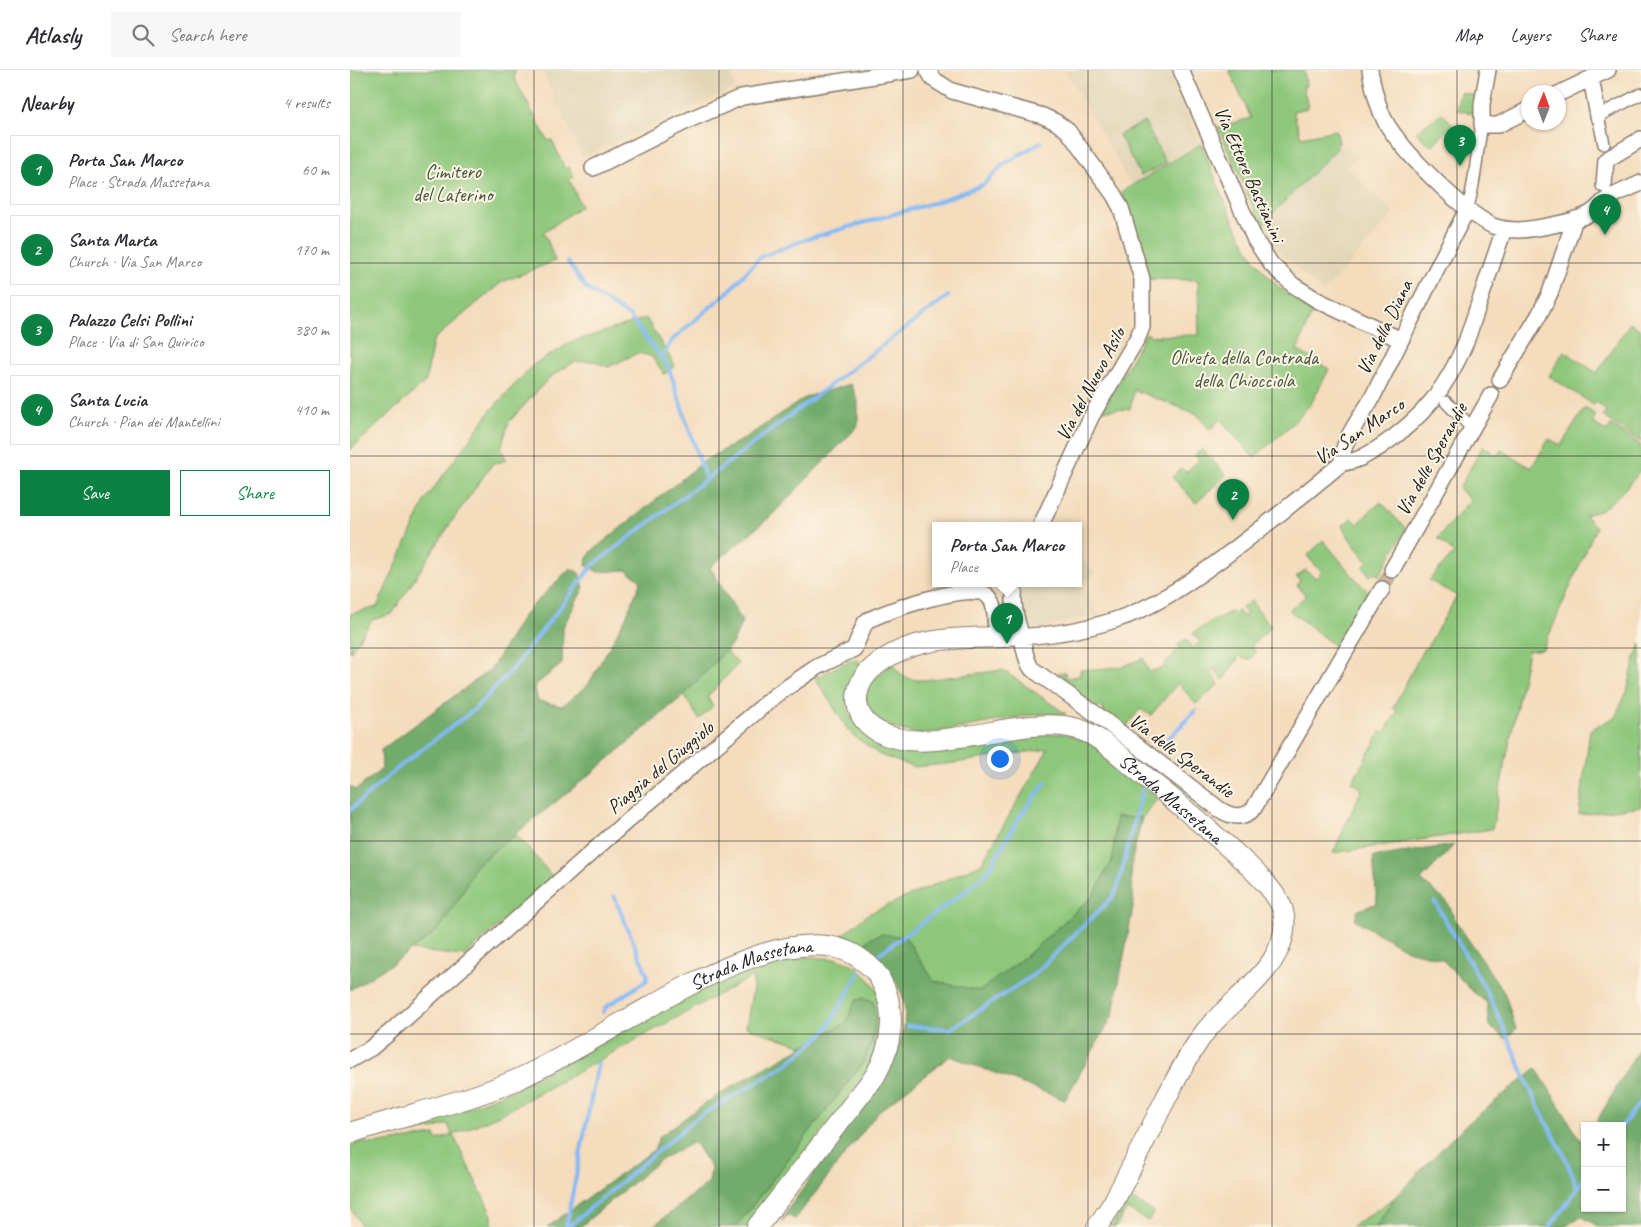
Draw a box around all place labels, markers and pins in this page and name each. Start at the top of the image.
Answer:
pin: 3 [1444,125,1476,166]
pin: 4 [1589,194,1621,235]
pin: 2 [1217,479,1249,520]
pin: 1 [991,603,1023,644]

